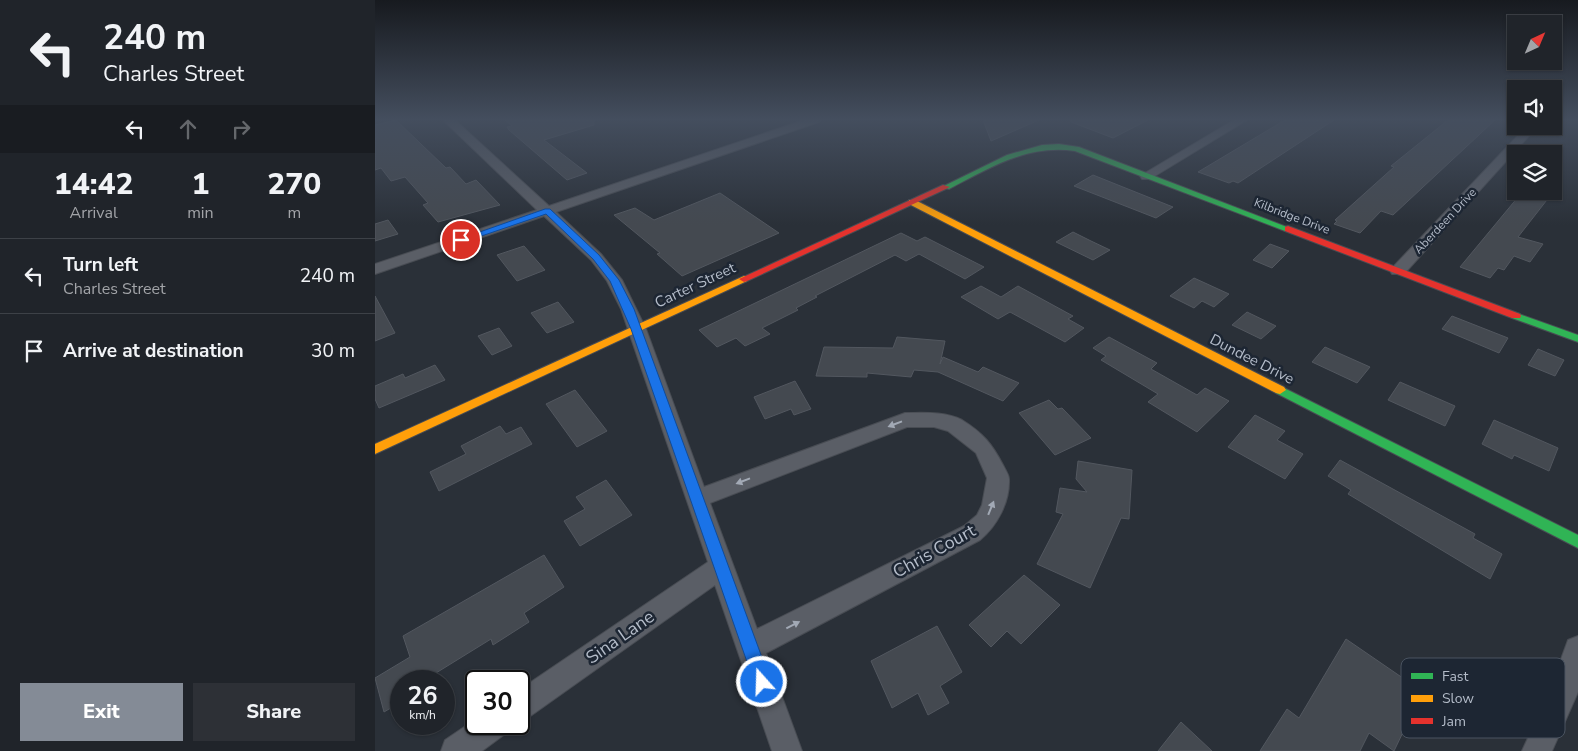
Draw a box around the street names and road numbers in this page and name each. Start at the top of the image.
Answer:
street label: Aberdeen Drive [1410,185,1480,257]
street label: Kilbridge Drive [1252,194,1332,238]
street label: Carter Street [651,257,739,312]
street label: Dundee Drive [1206,329,1298,389]
street label: Chris Court [888,518,980,584]
street label: Sina Lane [581,605,659,669]

